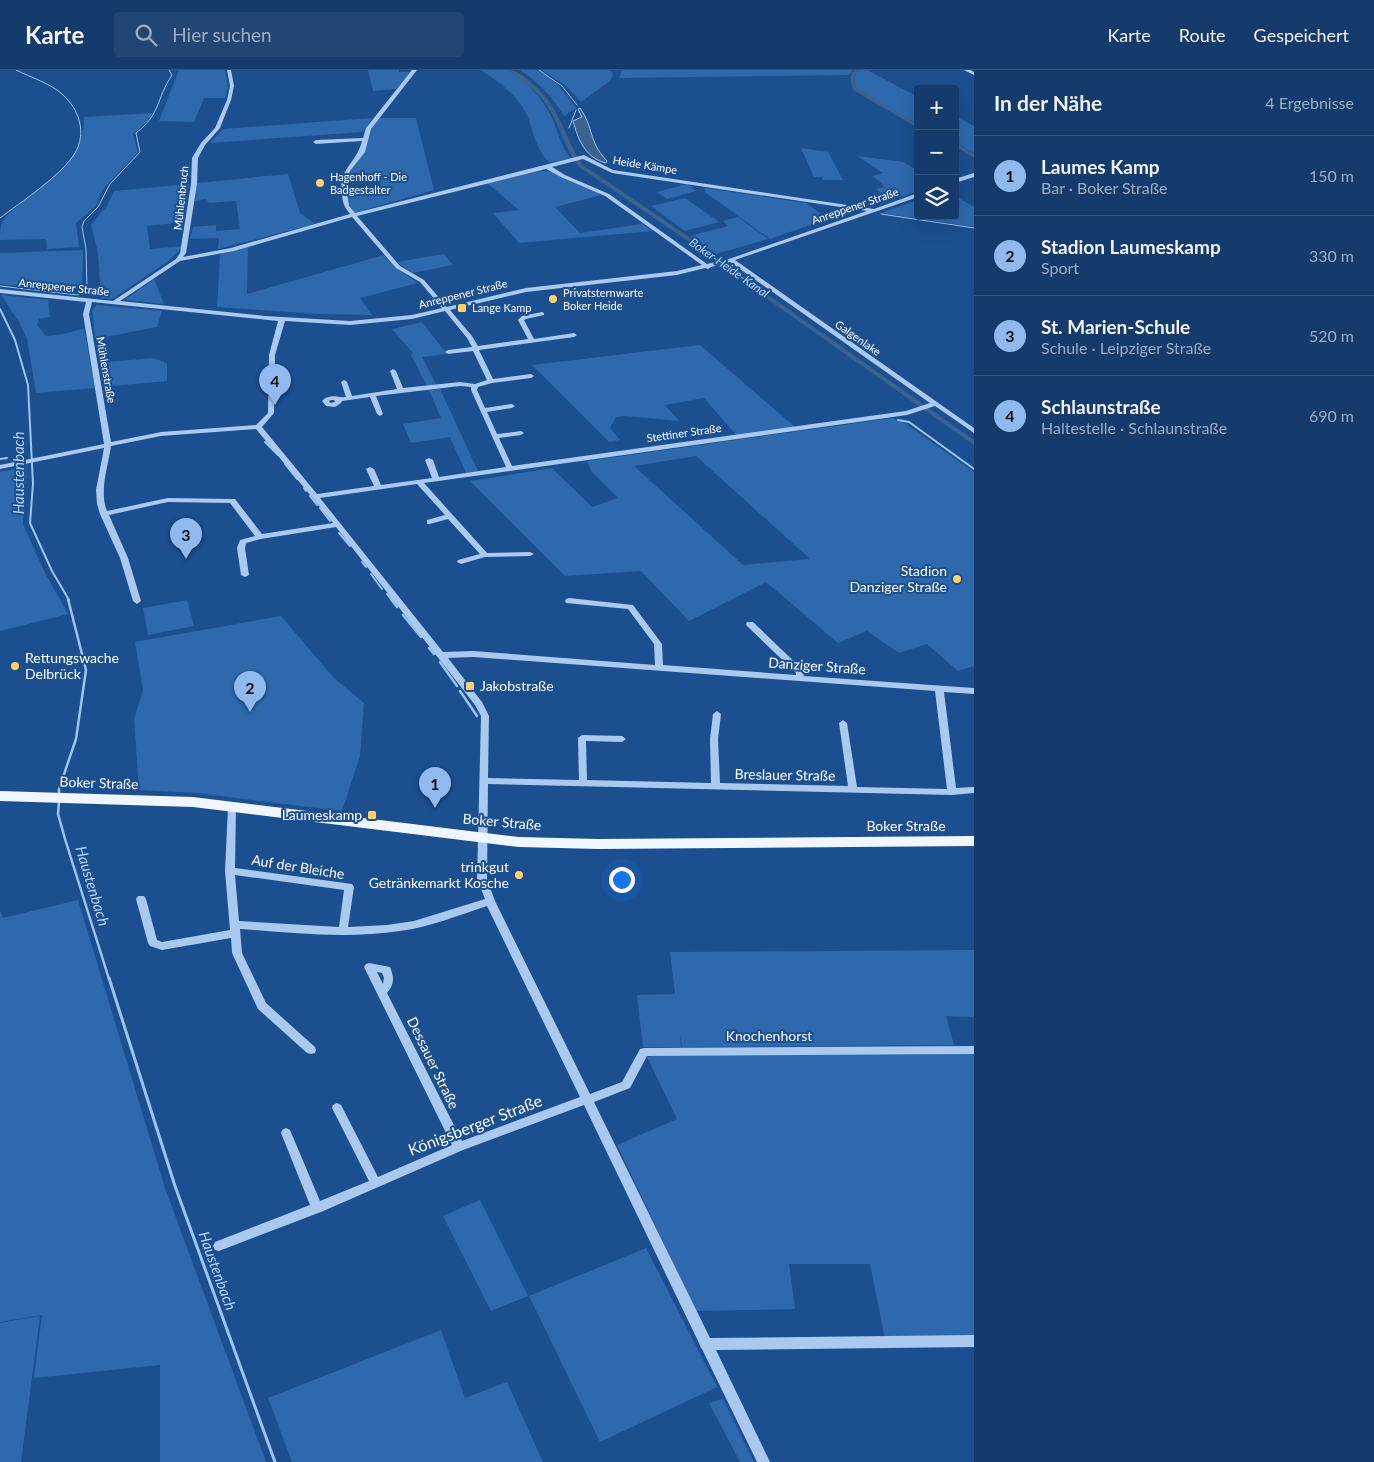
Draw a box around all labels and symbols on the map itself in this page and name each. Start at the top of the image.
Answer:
street label: Heide Kämpe [612,153,678,176]
street label: Mühlenbruch [171,165,190,231]
place label: Hagenhoff - Die Badgestalter [330,170,407,196]
marker: Hagenhoff - Die Badgestalter [314,177,326,189]
street label: Anreppener Straße [810,184,900,226]
water label: Boker-Heide-Kanal [686,234,772,301]
street label: Anreppener Straße [18,275,110,298]
street label: Anreppener Straße [417,276,509,311]
place label: Privatsternwarte Boker Heide [563,286,644,312]
marker: Privatsternwarte Boker Heide [547,293,559,305]
place label: Lange Kamp [472,301,531,314]
marker: Lange Kamp [456,302,468,314]
street label: Galgenlake [833,317,884,358]
street label: Mühlenstraße [94,336,119,404]
pin: 4 [259,364,291,405]
street label: Stettiner Straße [646,421,722,444]
water label: Haustenbach [9,432,27,514]
pin: 3 [170,518,202,559]
place label: Stadion Danziger Straße [849,562,947,595]
marker: Stadion Danziger Straße [951,573,963,585]
place label: Rettungswache Delbrück [25,649,119,682]
street label: Danziger Straße [768,654,866,677]
marker: Rettungswache Delbrück [9,660,21,672]
pin: 2 [234,671,266,712]
place label: Jakobstraße [480,677,554,694]
marker: Jakobstraße [464,680,476,692]
street label: Breslauer Straße [734,765,836,784]
pin: 1 [419,767,451,808]
street label: Boker Straße [59,773,139,792]
place label: Laumeskamp [282,806,362,823]
marker: Laumeskamp [366,809,378,821]
street label: Boker Straße [462,810,542,833]
street label: Boker Straße [866,817,946,834]
water label: Haustenbach [72,844,114,928]
street label: Auf der Bleiche [250,851,346,882]
place label: trinkgut Getränkemarkt Kosche [369,858,509,891]
your location [609,867,635,893]
marker: trinkgut Getränkemarkt Kosche [513,869,525,881]
street label: Dessauer Straße [404,1014,463,1112]
street label: Knochenhorst [726,1027,812,1044]
street label: Königsberger Straße [405,1090,544,1159]
water label: Haustenbach [195,1229,241,1313]

